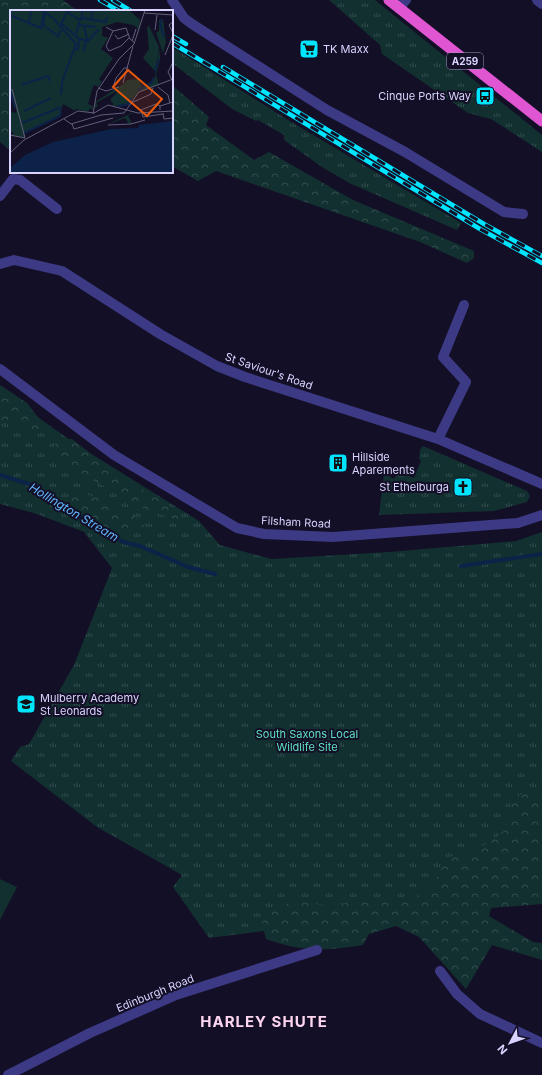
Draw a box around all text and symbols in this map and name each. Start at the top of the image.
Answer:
inset map [10,10,173,173]
supermarket icon: TK Maxx [298,38,320,60]
place label: TK Maxx [323,42,369,56]
road number: A259 [447,53,483,69]
bus stop icon: Cinque Ports Way [474,85,496,107]
place label: Cinque Ports Way [378,89,471,103]
street label: St Saviour's Road [223,349,315,393]
place label: Hillside Aparements [352,450,415,477]
building icon: Hillside Aparements [327,452,349,474]
church icon: St Ethelburga [452,476,474,498]
water label: Hollington Stream [27,479,122,545]
place label: St Ethelburga [379,480,449,494]
street label: Filsham Road [261,513,331,531]
place label: Mulberry Academy St Leonards [40,691,139,718]
school or university icon: Mulberry Academy St Leonards [15,693,37,715]
park label: South Saxons Local Wildlife Site [256,727,358,754]
street label: Edinburgh Road [114,971,196,1015]
district label: HARLEY SHUTE [200,1012,328,1031]
north arrow [490,1023,530,1063]
text: N [494,1042,510,1057]

